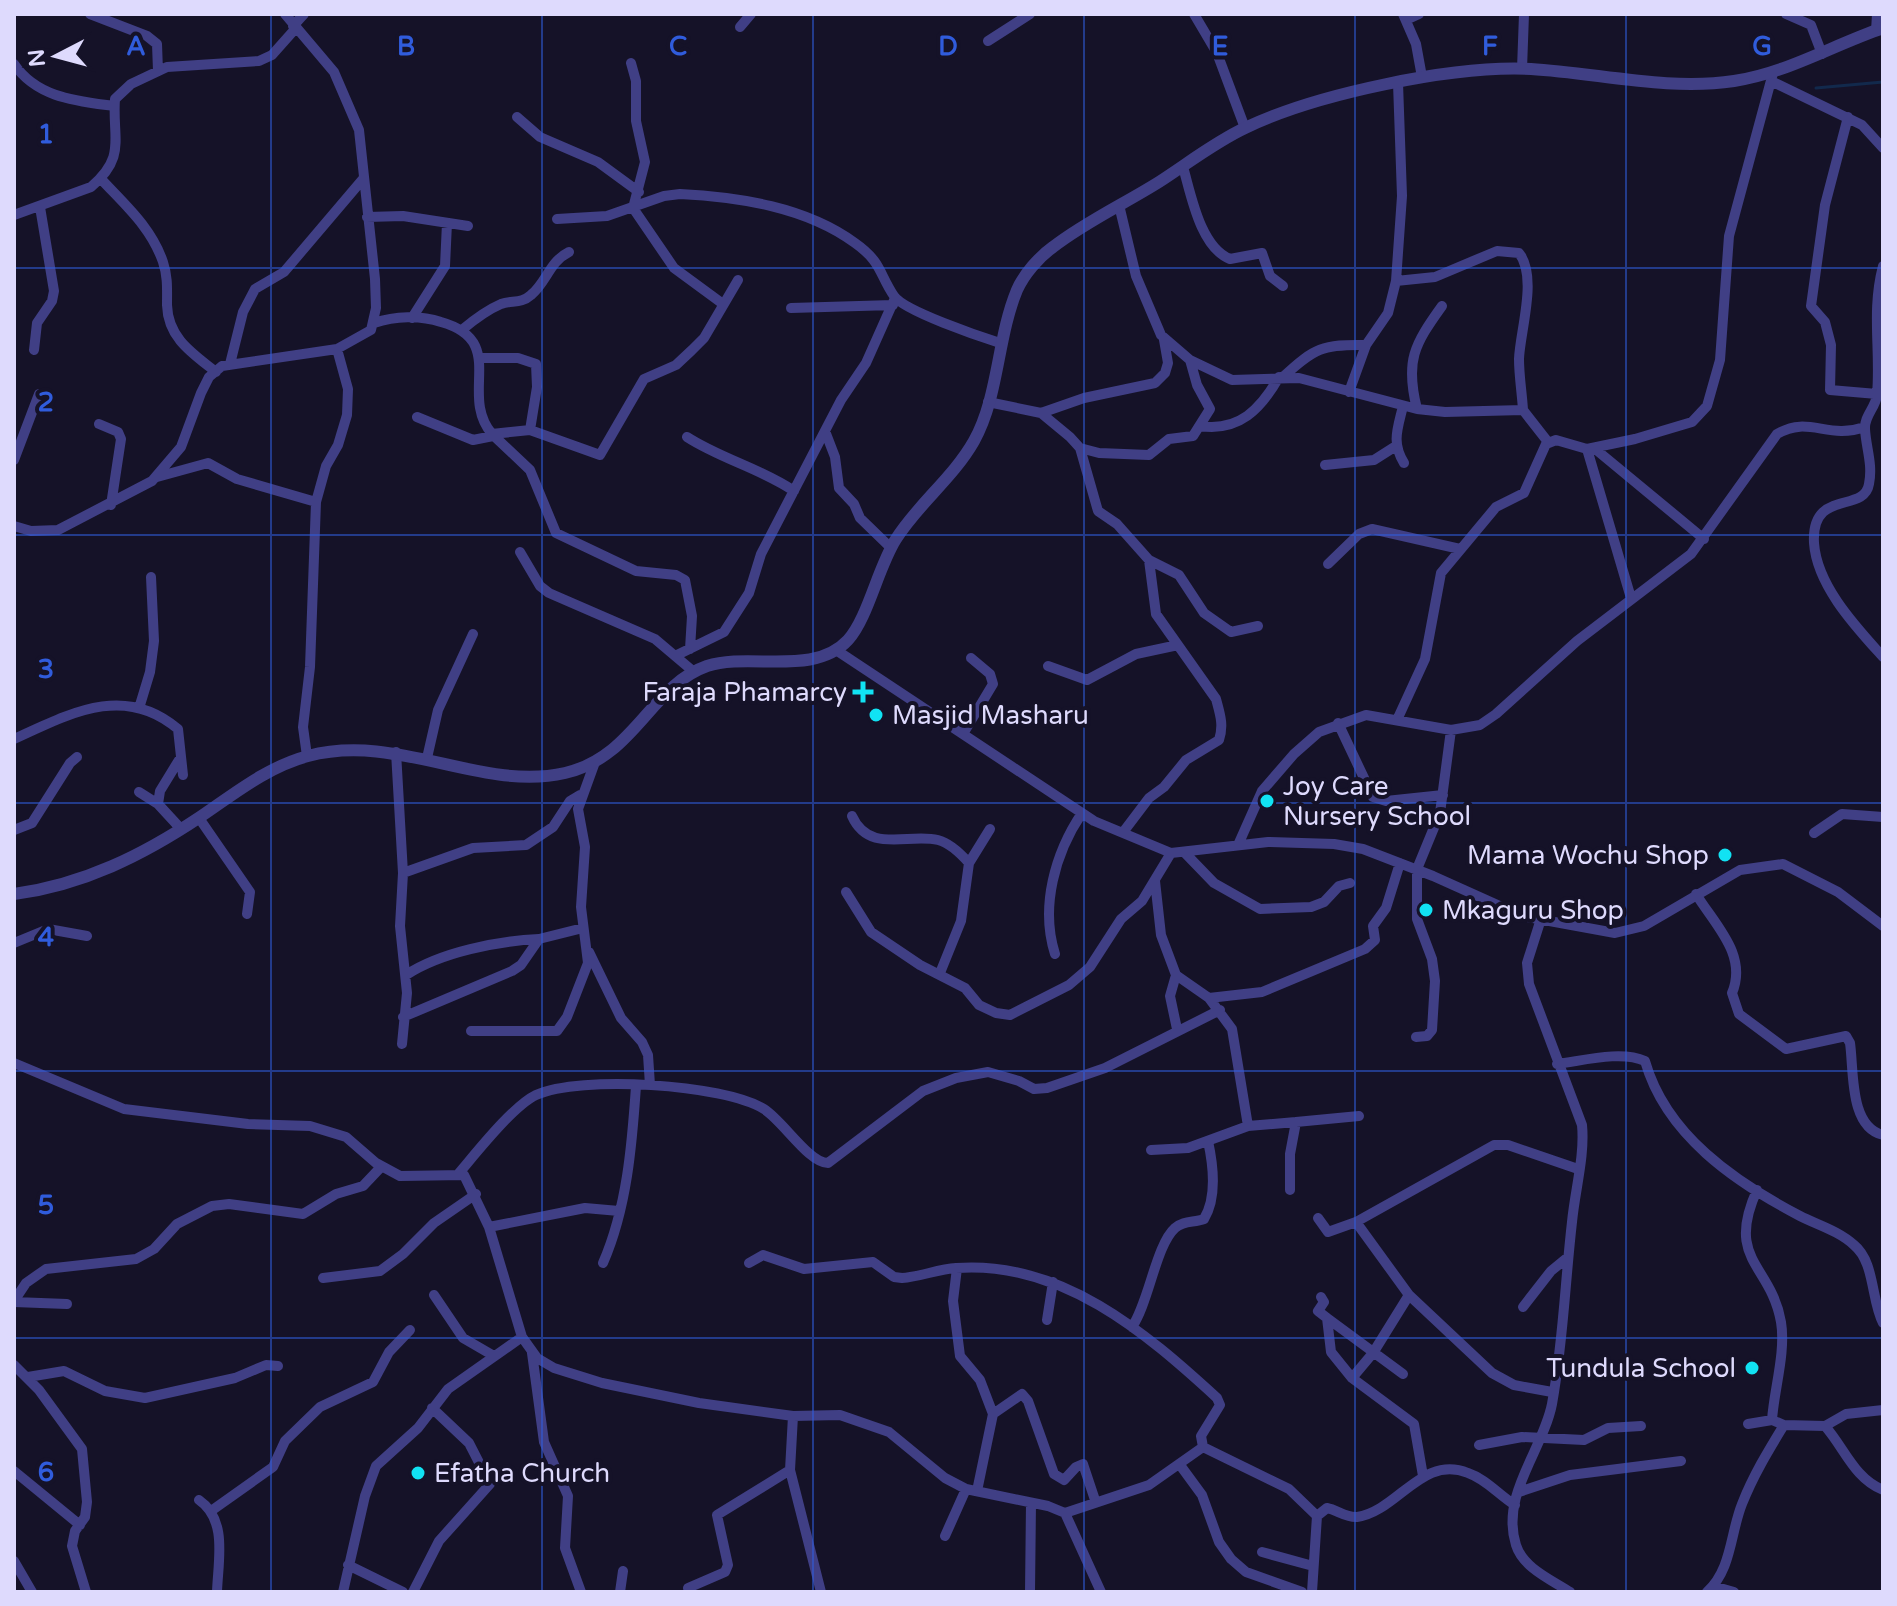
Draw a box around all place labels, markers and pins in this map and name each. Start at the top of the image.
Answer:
place label: Faraja Phamarcy [642,677,847,708]
marker: Faraja Phamarcy [854,683,872,701]
place label: Masjid Masharu [892,700,1089,731]
marker: Masjid Masharu [867,706,885,724]
place label: Joy Care Nursery School [1283,771,1471,832]
marker: Joy Care Nursery School [1258,792,1276,810]
place label: Mama Wochu Shop [1467,840,1709,871]
marker: Mama Wochu Shop [1716,846,1734,864]
place label: Mkaguru Shop [1442,895,1624,926]
marker: Mkaguru Shop [1417,901,1435,919]
place label: Tundula School [1546,1353,1736,1384]
marker: Tundula School [1743,1359,1761,1377]
place label: Efatha Church [434,1458,610,1489]
marker: Efatha Church [409,1464,427,1482]

